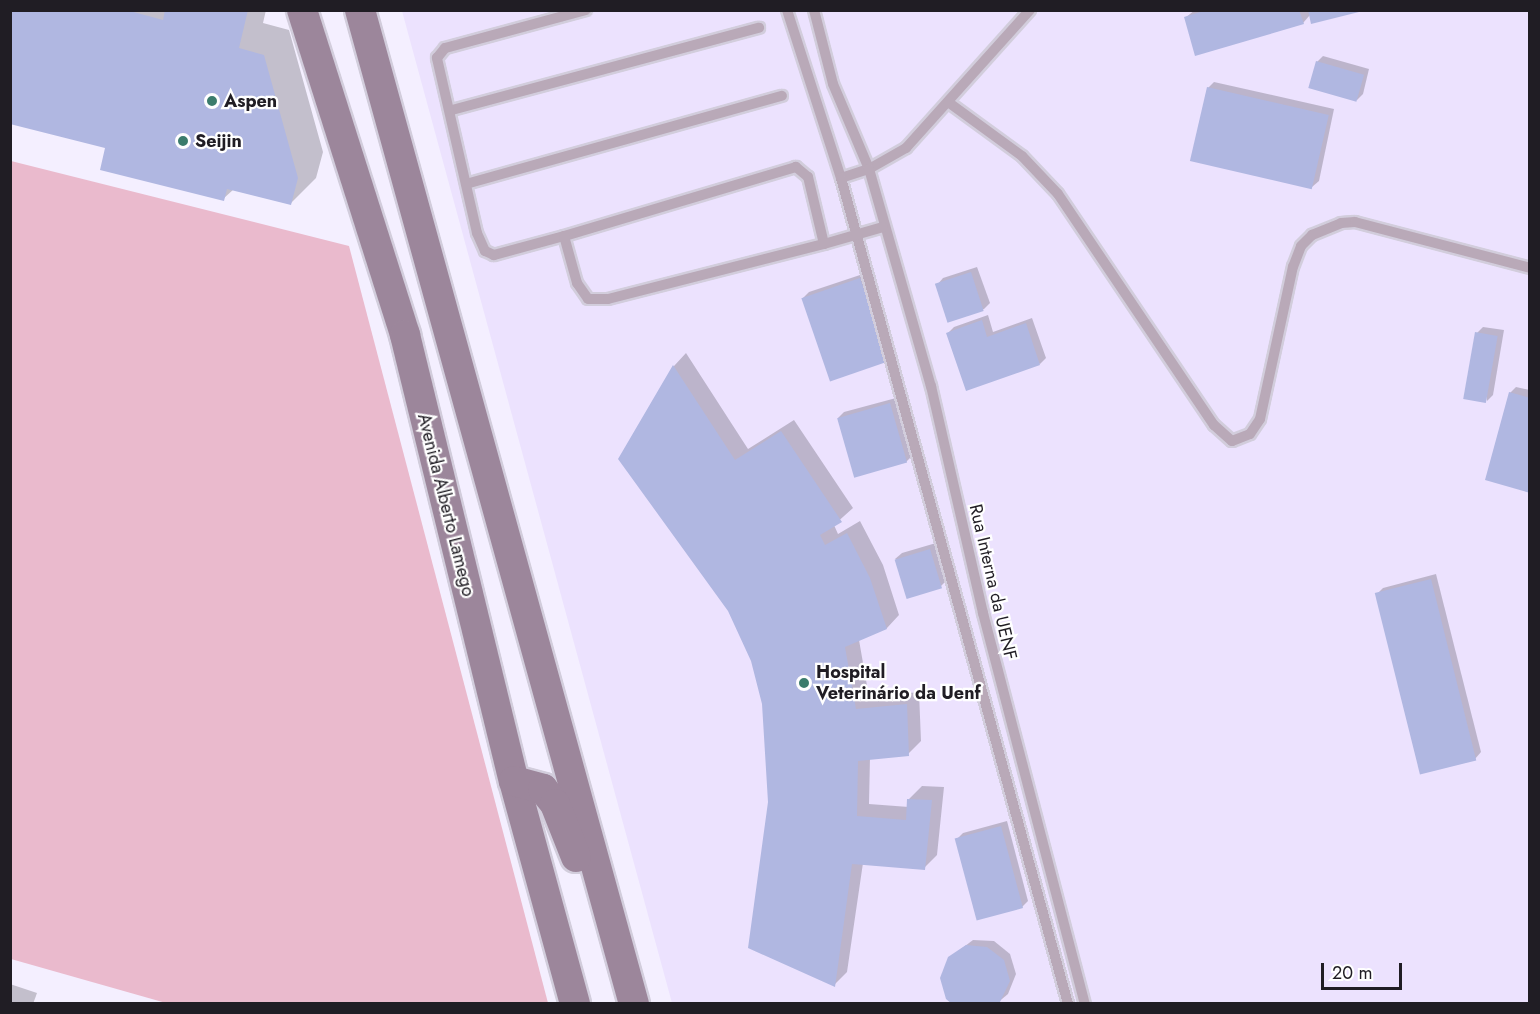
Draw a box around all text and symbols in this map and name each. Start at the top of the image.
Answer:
place label: Aspen [224,90,277,112]
marker: Aspen [205,94,219,108]
place label: Seijin [195,130,242,152]
marker: Seijin [176,134,190,148]
street label: Avenida Alberto Lamego [413,411,479,599]
street label: Rua Interna da UENF [965,502,1021,662]
place label: Hospital Veterinário da Uenf [816,662,981,704]
marker: Hospital Veterinário da Uenf [797,676,811,690]
scale bar [1324,951,1405,989]
text: 20 m [1332,960,1372,986]

